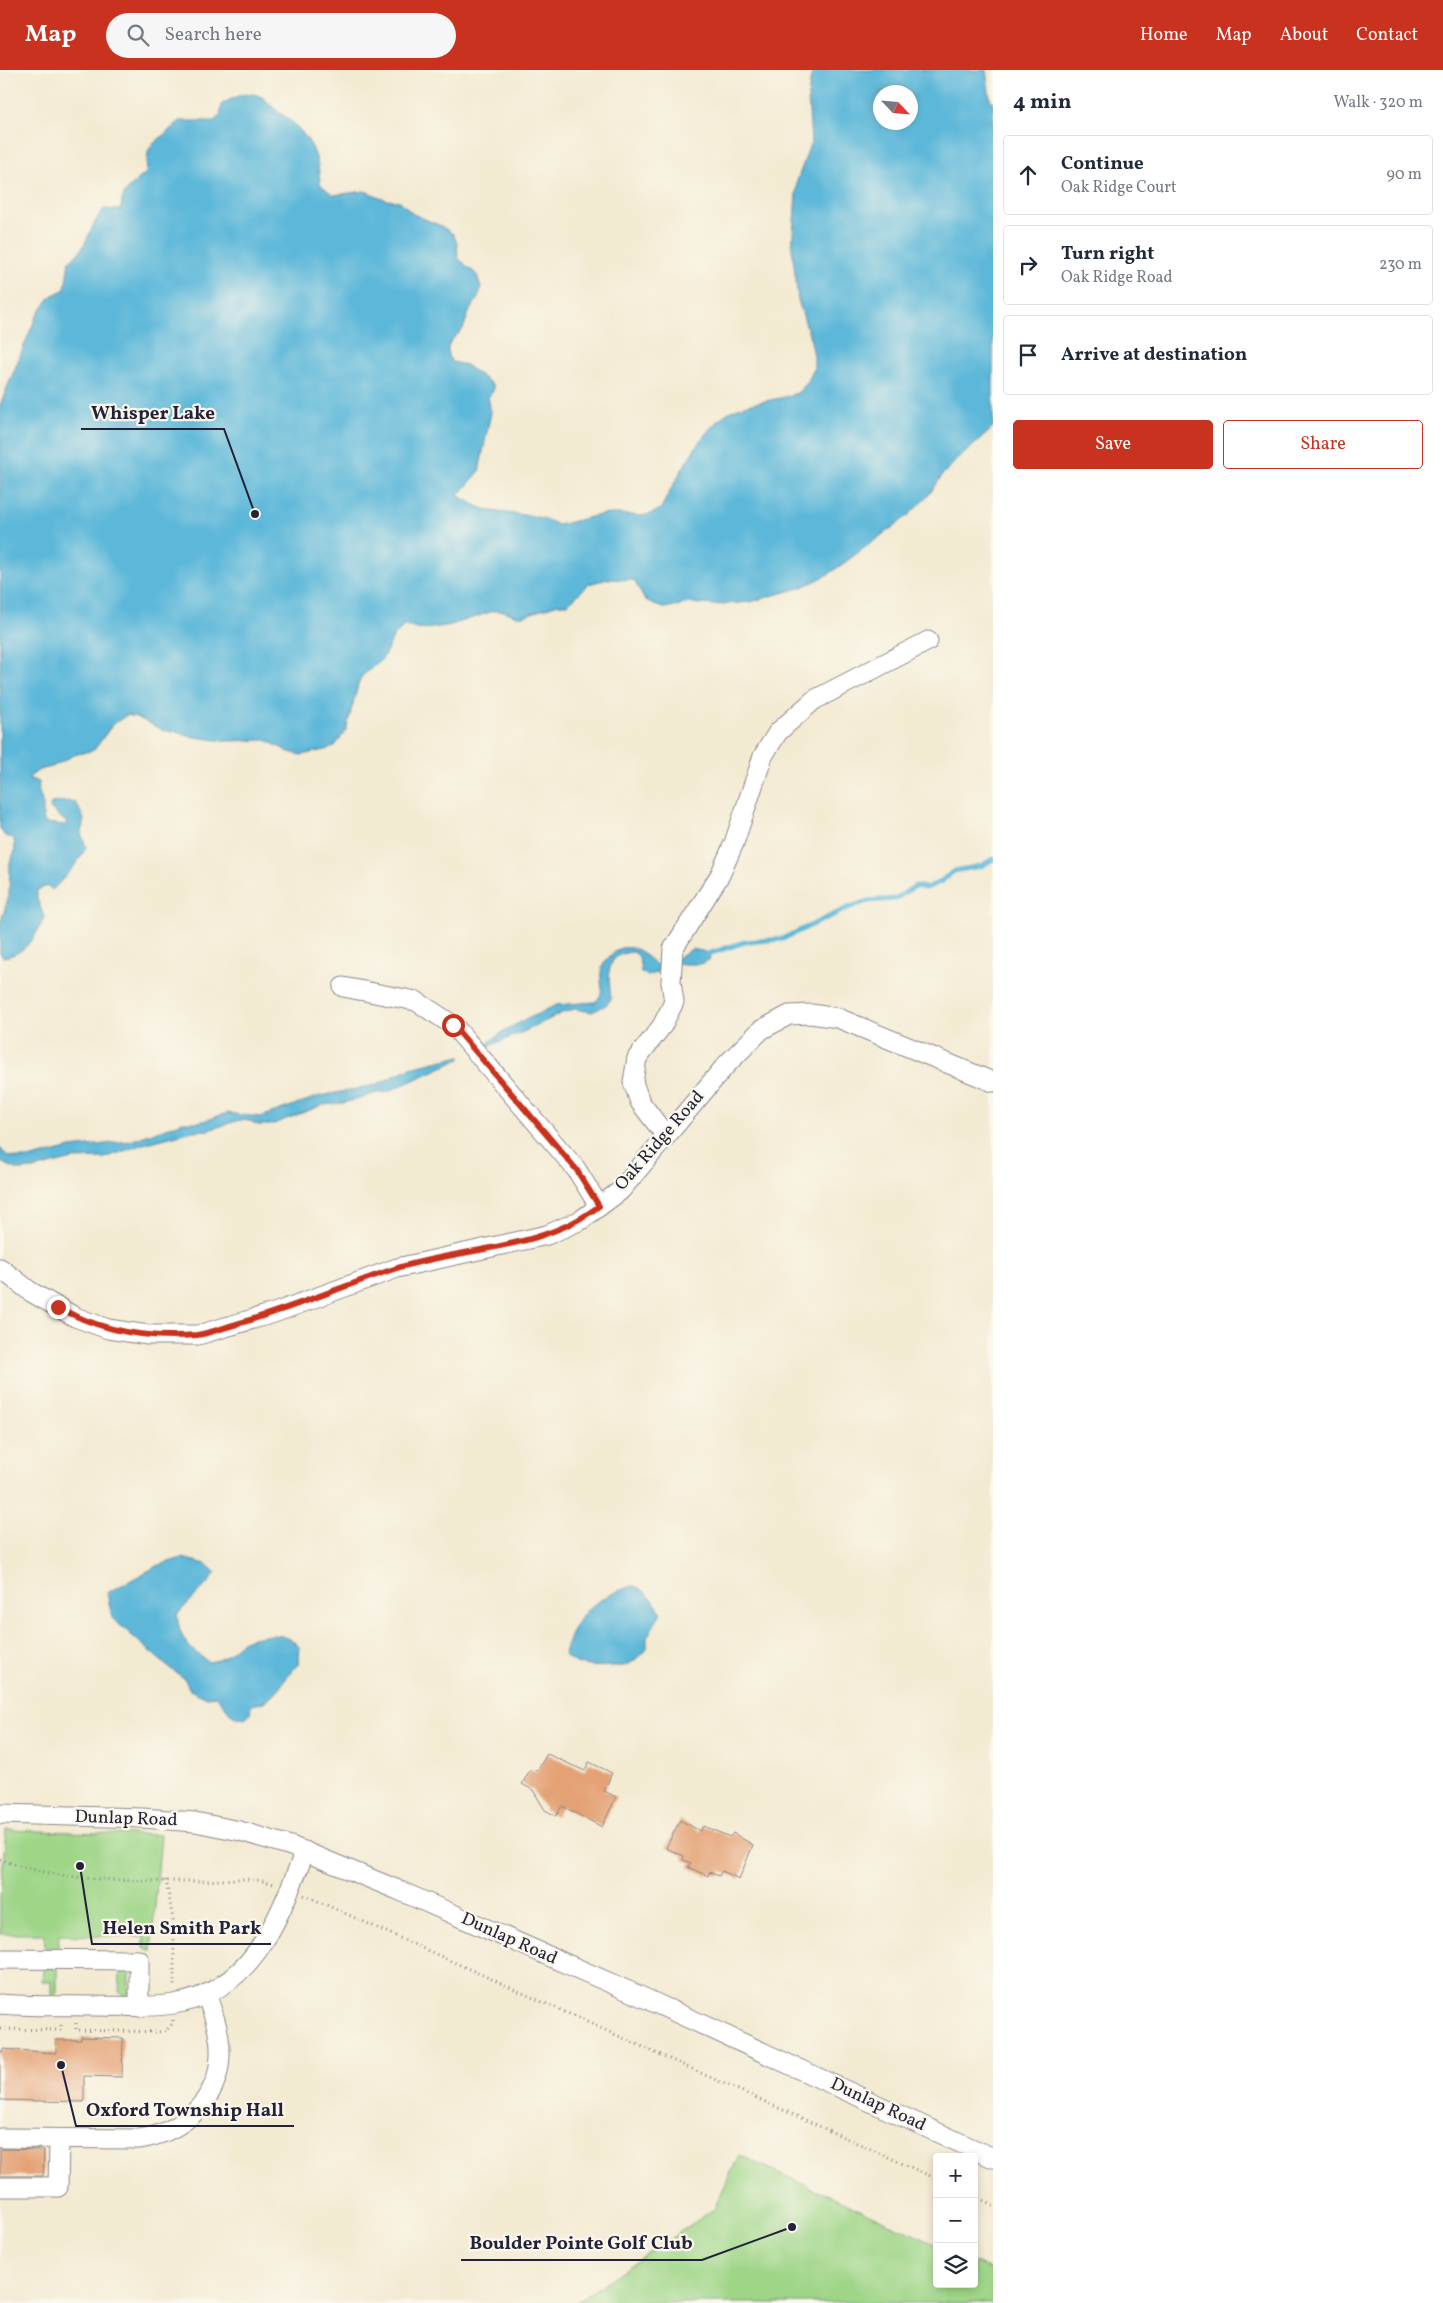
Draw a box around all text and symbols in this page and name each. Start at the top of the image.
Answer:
search box [106,13,456,58]
text: Map [25,18,76,52]
icon: search [124,21,152,49]
text: Search here [164,22,262,48]
text: Home [1140,23,1188,48]
text: Map [1216,23,1252,48]
text: About [1280,23,1328,48]
text: Contact [1356,23,1418,48]
north arrow [873,85,918,130]
text: 4 min [1013,88,1072,117]
text: Walk · 320 m [1333,92,1423,114]
text: Continue [1061,151,1144,177]
icon: ahead [1014,161,1042,189]
text: 90 m [1386,164,1422,186]
text: Oak Ridge Court [1061,177,1177,199]
text: Turn right [1061,241,1154,267]
icon: right [1014,251,1042,279]
text: 230 m [1379,254,1422,276]
text: Oak Ridge Road [1061,267,1172,289]
icon: arrive [1014,341,1042,369]
text: Arrive at destination [1061,342,1247,368]
callout: Whisper Lake [81,395,224,429]
text: Whisper Lake [91,401,215,427]
button: Save [1013,420,1213,469]
button: Share [1223,420,1423,469]
route start [442,1014,465,1037]
street label: Oak Ridge Road [609,1085,711,1197]
route end [47,1296,70,1319]
street label: Dunlap Road [74,1805,178,1833]
street label: Dunlap Road [457,1907,561,1971]
callout: Helen Smith Park [92,1910,271,1944]
text: Helen Smith Park [102,1916,262,1942]
street label: Dunlap Road [826,2072,930,2138]
callout: Oxford Township Hall [76,2092,294,2126]
text: Oxford Township Hall [86,2098,284,2124]
map controls [933,2153,978,2288]
button: + [933,2153,978,2198]
button: − [933,2198,978,2243]
callout: Boulder Pointe Golf Club [461,2226,702,2260]
text: Boulder Pointe Golf Club [469,2231,693,2257]
button: layers [933,2243,978,2288]

